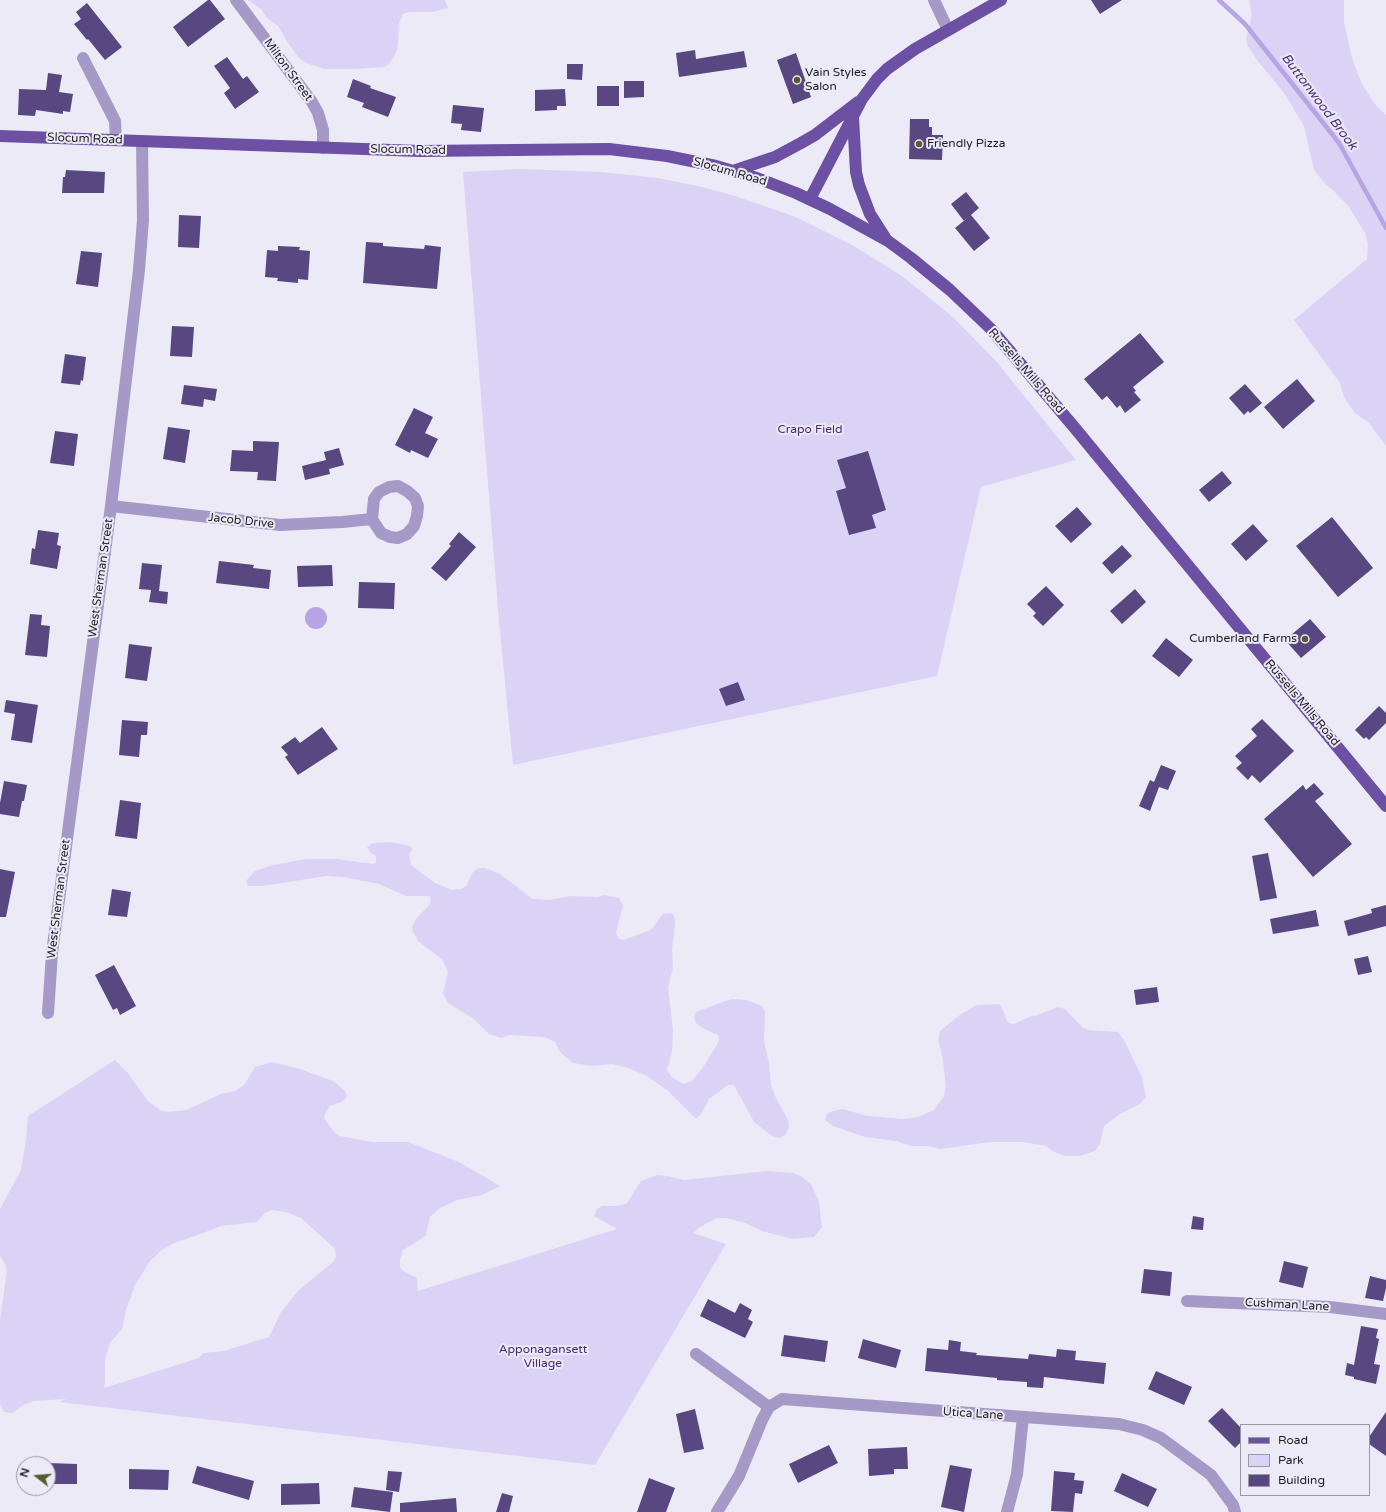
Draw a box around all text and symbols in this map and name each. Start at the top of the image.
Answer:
street label: Milton Street [260,36,316,104]
water label: Buttonwood Brook [1278,51,1360,153]
place label: Vain Styles Salon [805,66,866,94]
marker: Vain Styles Salon [792,75,802,85]
street label: Slocum Road [47,130,123,148]
place label: Friendly Pizza [927,137,1005,151]
marker: Friendly Pizza [914,139,924,149]
street label: Slocum Road [370,142,446,158]
street label: Slocum Road [692,155,768,189]
street label: Russells Mills Road [985,325,1067,417]
park label: Crapo Field [777,423,843,437]
street label: Jacob Drive [207,510,275,532]
street label: West Sherman Street [86,517,116,639]
place label: Cumberland Farms [1189,632,1297,646]
marker: Cumberland Farms [1300,634,1310,644]
street label: Russells Mills Road [1262,657,1342,749]
street label: West Sherman Street [45,838,73,960]
street label: Cushman Lane [1244,1296,1330,1314]
park label: Apponagansett Village [499,1343,587,1371]
street label: Utica Lane [942,1405,1004,1423]
legend [1240,1424,1370,1496]
text: Road [1278,1433,1308,1447]
text: Park [1278,1453,1304,1467]
north arrow [16,1456,56,1496]
text: N [17,1467,33,1479]
text: Building [1278,1473,1325,1487]

